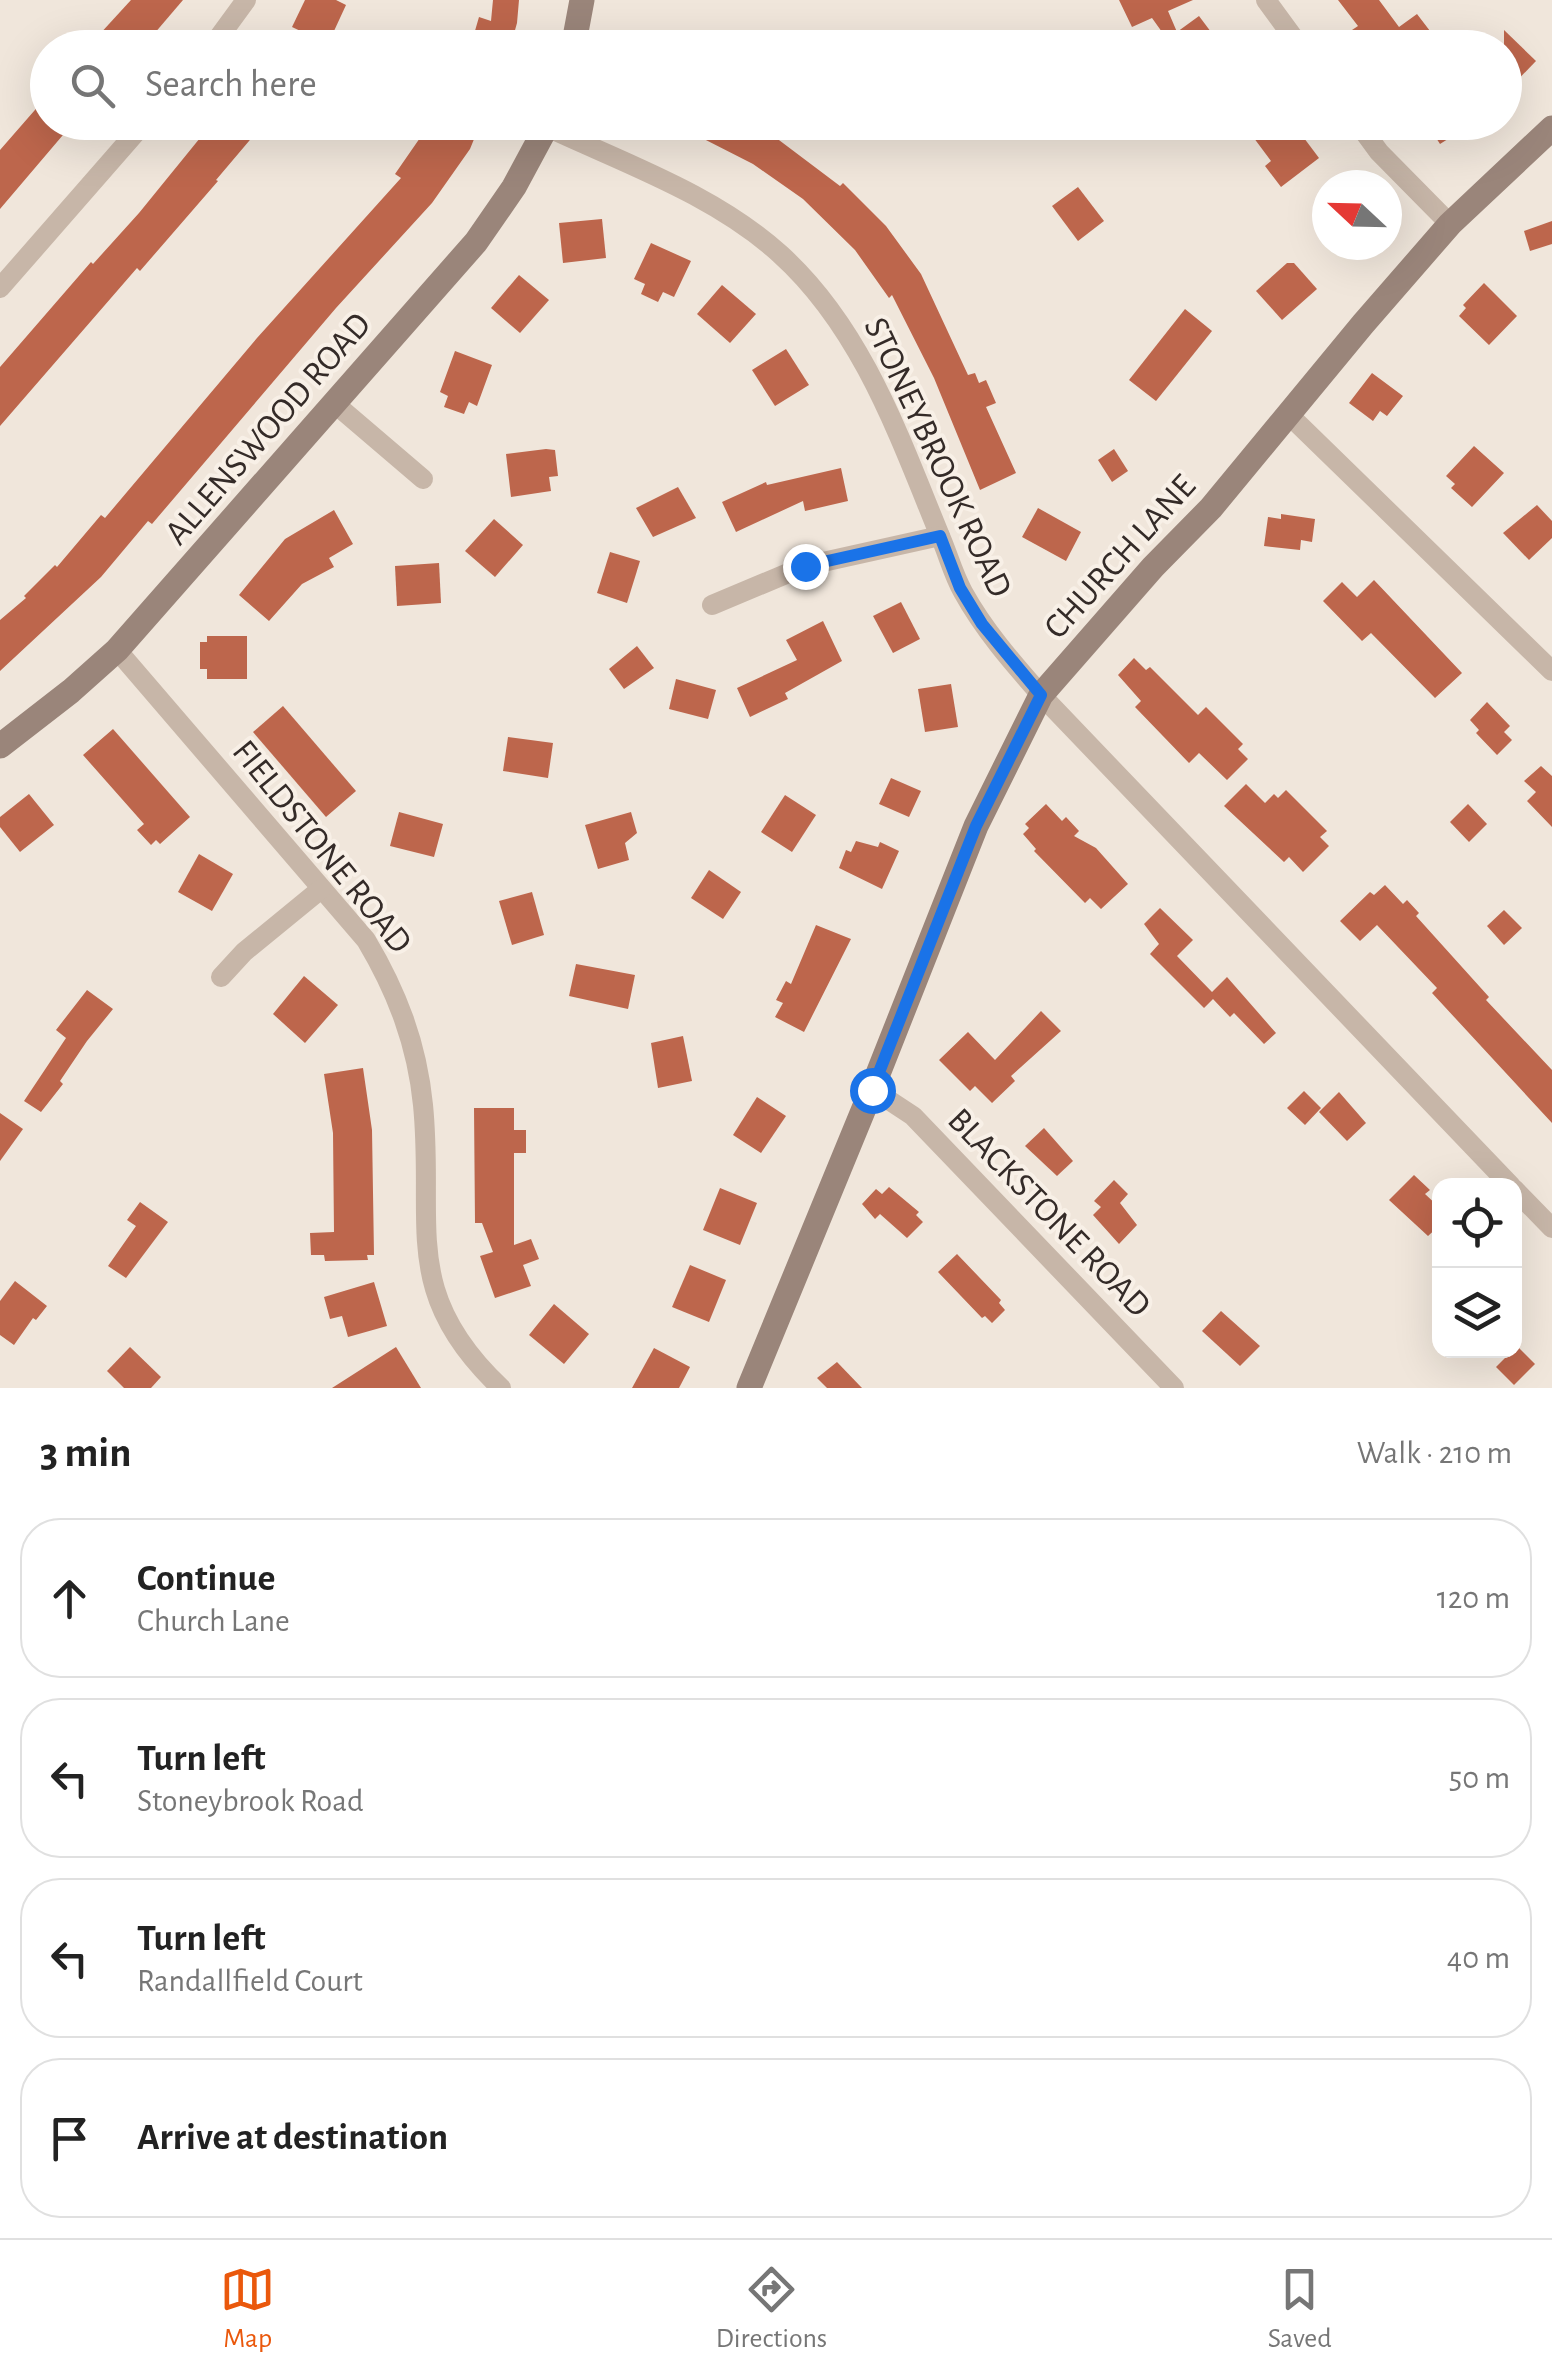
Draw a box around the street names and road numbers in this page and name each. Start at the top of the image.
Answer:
street label: ALLENSWOOD ROAD [159,307,378,551]
street label: STONEYBROOK ROAD [858,312,1018,603]
street label: CHURCH LANE [1038,468,1202,645]
street label: FIELDSTONE ROAD [226,734,418,960]
street label: BLACKSTONE ROAD [941,1102,1157,1324]

